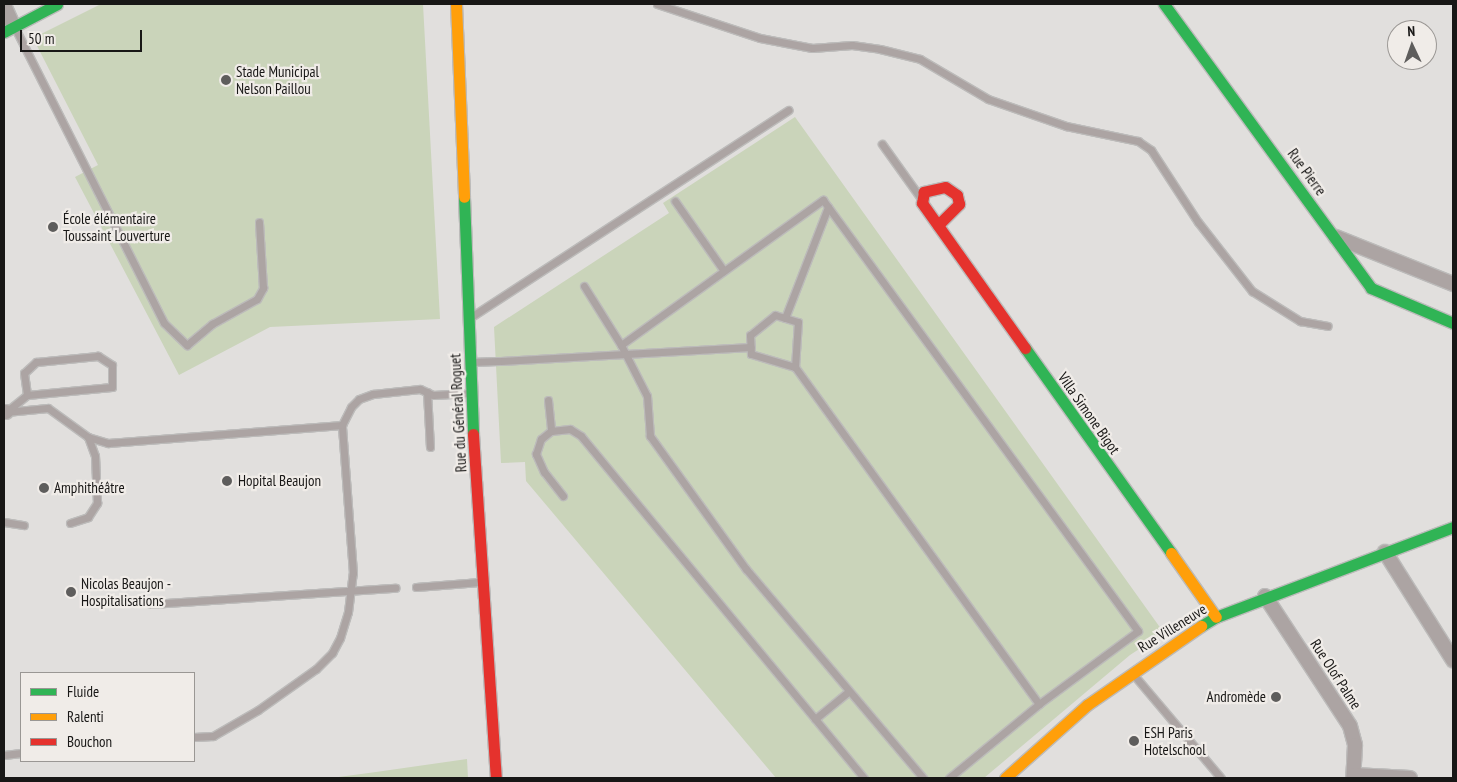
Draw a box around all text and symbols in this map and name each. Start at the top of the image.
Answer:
scale bar [22,20,145,52]
north arrow [1387,20,1437,70]
text: N [1407,22,1416,40]
text: 50 m [28,29,54,48]
place label: Stade Municipal Nelson Paillou [236,62,319,97]
marker: Stade Municipal Nelson Paillou [220,74,232,86]
street label: Rue Pierre [1284,145,1330,199]
place label: École élémentaire Toussaint Louverture [63,209,170,244]
marker: École élémentaire Toussaint Louverture [47,221,59,233]
street label: Rue du Général Roguet [446,353,470,473]
street label: Villa Simone Bigot [1054,369,1124,457]
place label: Hopital Beaujon [238,472,321,490]
marker: Hopital Beaujon [220,474,234,488]
place label: Amphithéâtre [54,479,125,497]
marker: Amphithéâtre [38,482,50,494]
place label: Nicolas Beaujon - Hospitalisations [81,574,171,609]
marker: Nicolas Beaujon - Hospitalisations [65,586,77,598]
street label: Rue Villeneuve [1134,600,1210,656]
street label: Rue Olof Palme [1307,636,1365,712]
legend [20,672,195,762]
text: Fluide [67,682,99,701]
place label: Andromède [1207,688,1266,706]
marker: Andromède [1270,691,1282,703]
text: Ralenti [67,707,104,726]
place label: ESH Paris Hotelschool [1144,723,1206,758]
text: Bouchon [67,732,112,751]
marker: ESH Paris Hotelschool [1128,735,1140,747]

